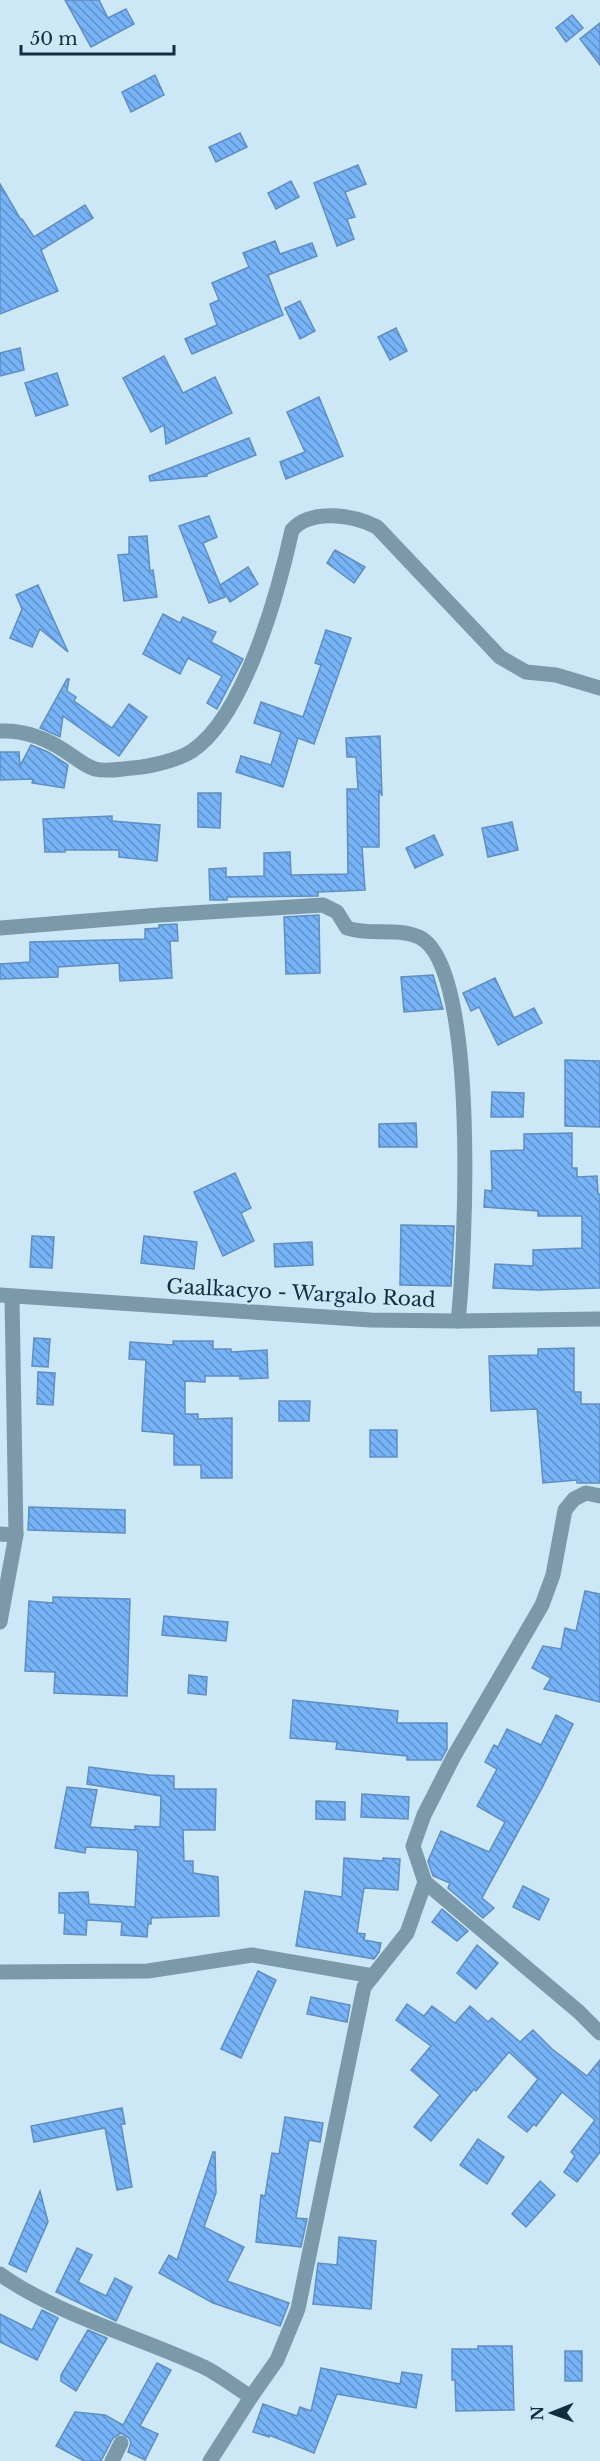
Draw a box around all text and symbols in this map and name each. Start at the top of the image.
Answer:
scale bar [21,18,174,56]
text: 50 m [30,28,78,50]
street label: Gaalkacyo - Wargalo Road [166,1274,436,1312]
north arrow [522,2383,582,2443]
text: N [527,2406,547,2421]

